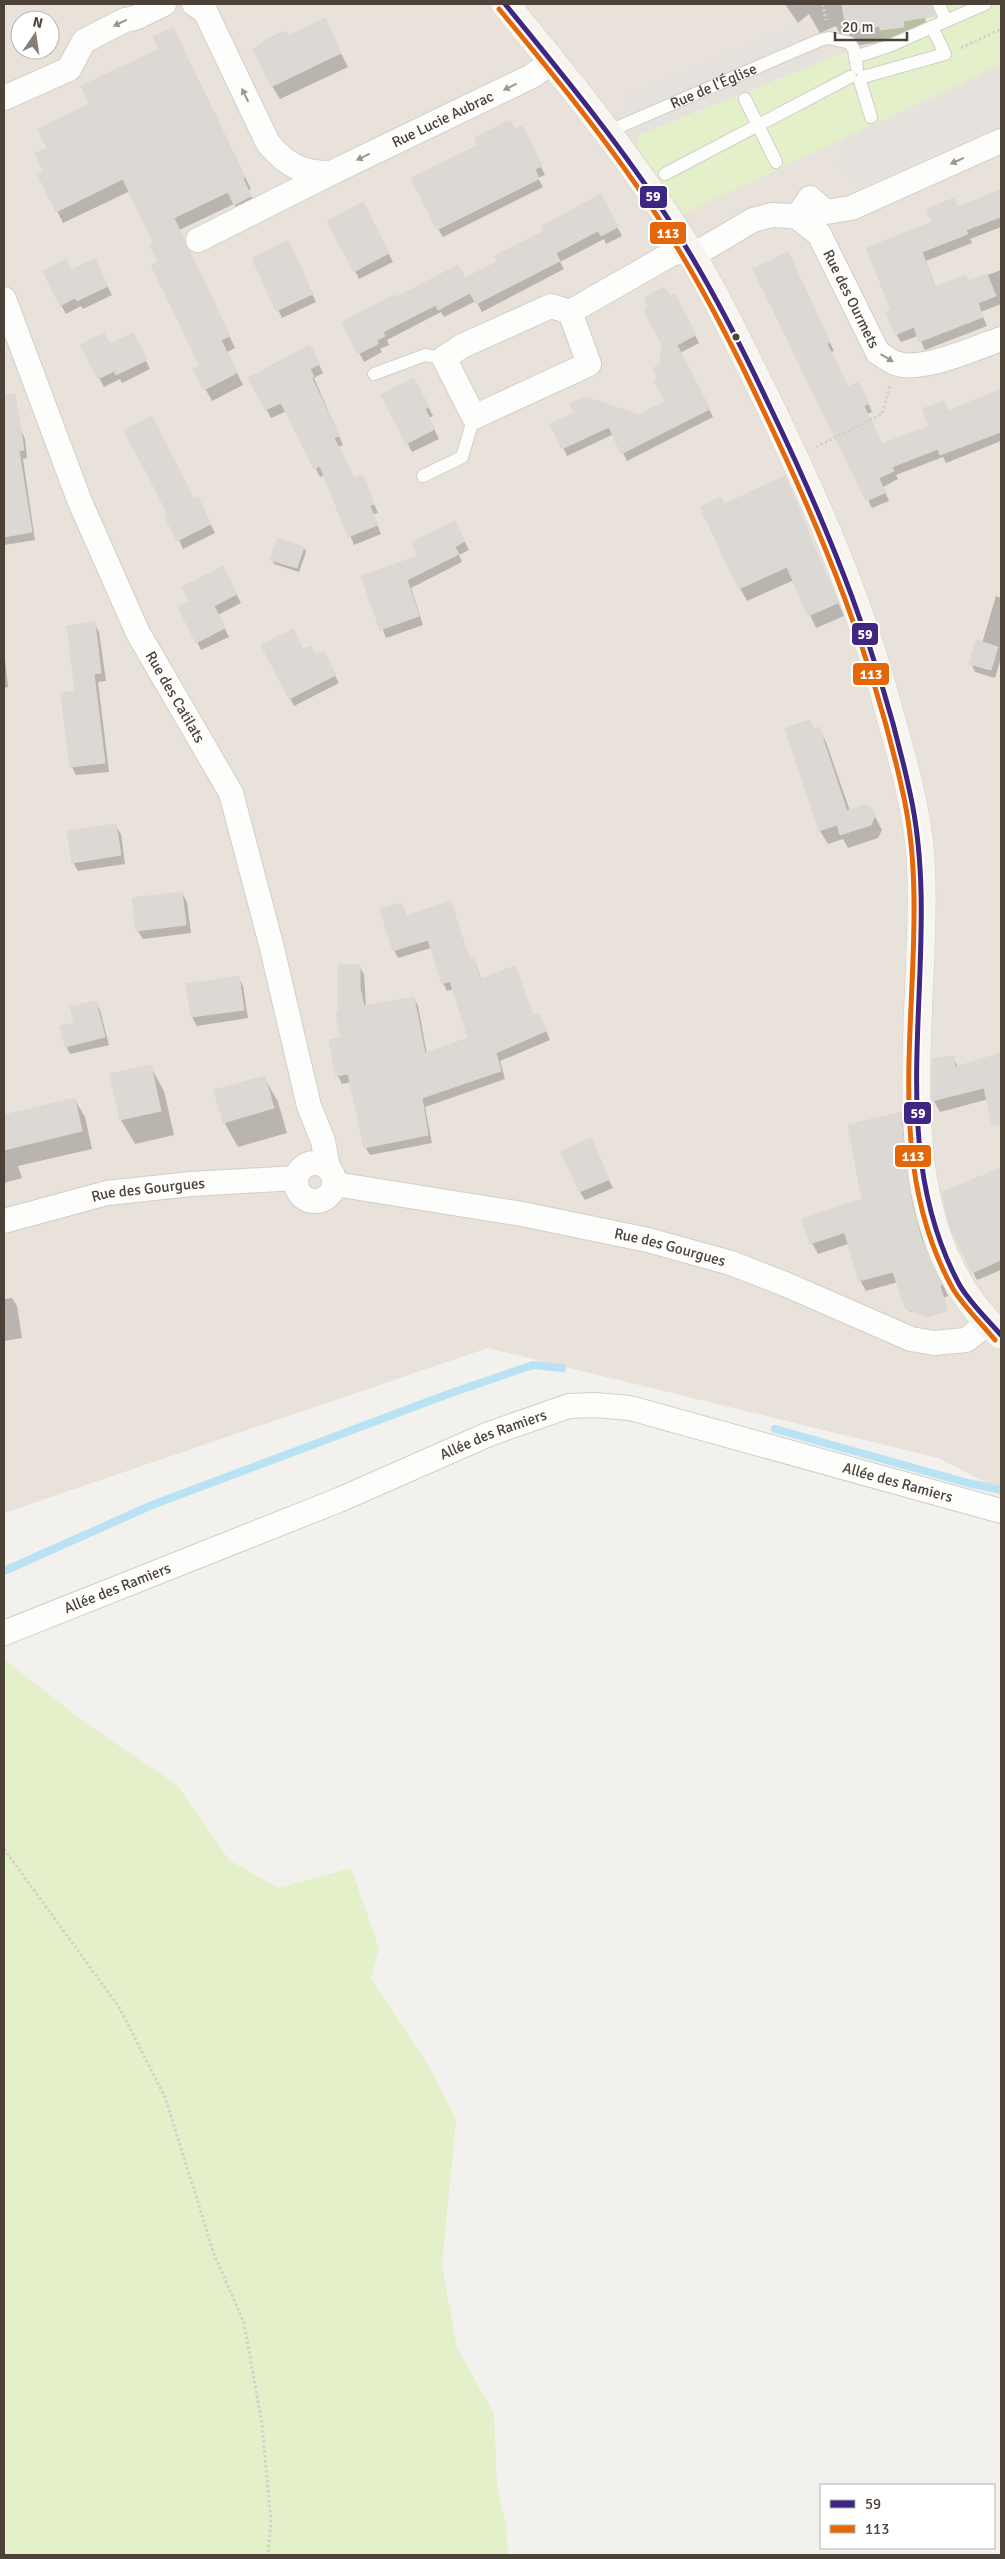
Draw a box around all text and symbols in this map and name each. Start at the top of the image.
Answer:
north arrow [10,10,60,60]
scale bar [835,10,908,42]
text: N [31,13,44,32]
text: 20 m [842,18,873,36]
one-way arrow [112,19,127,28]
street label: Rue de l'Église [668,59,759,113]
one-way arrow [503,83,517,91]
street label: Rue Lucie Aubrac [389,87,496,151]
one-way arrow [241,88,249,103]
one-way arrow [356,153,371,162]
one-way arrow [950,157,964,165]
line badge: 59 [639,185,668,209]
text: 59 [645,188,661,205]
line badge: 113 [649,221,687,245]
text: 113 [657,225,679,242]
street label: Rue des Ourmets [819,247,883,352]
unlabelled marker [731,332,741,342]
one-way arrow [881,354,894,363]
line badge: 59 [851,622,879,646]
text: 59 [857,626,873,643]
street label: Rue des Catilats [142,648,209,746]
line badge: 113 [852,662,890,686]
text: 113 [860,666,882,683]
line badge: 59 [903,1101,932,1125]
text: 59 [910,1105,926,1122]
line badge: 113 [894,1144,932,1168]
text: 113 [902,1148,924,1165]
street label: Rue des Gourgues [89,1174,206,1206]
street label: Rue des Gourgues [613,1224,728,1270]
street label: Allée des Ramiers [437,1405,549,1464]
street label: Allée des Ramiers [841,1458,955,1506]
street label: Allée des Ramiers [61,1559,174,1617]
legend [820,2484,995,2549]
text: 59 [865,2495,881,2513]
text: 113 [865,2520,889,2538]

